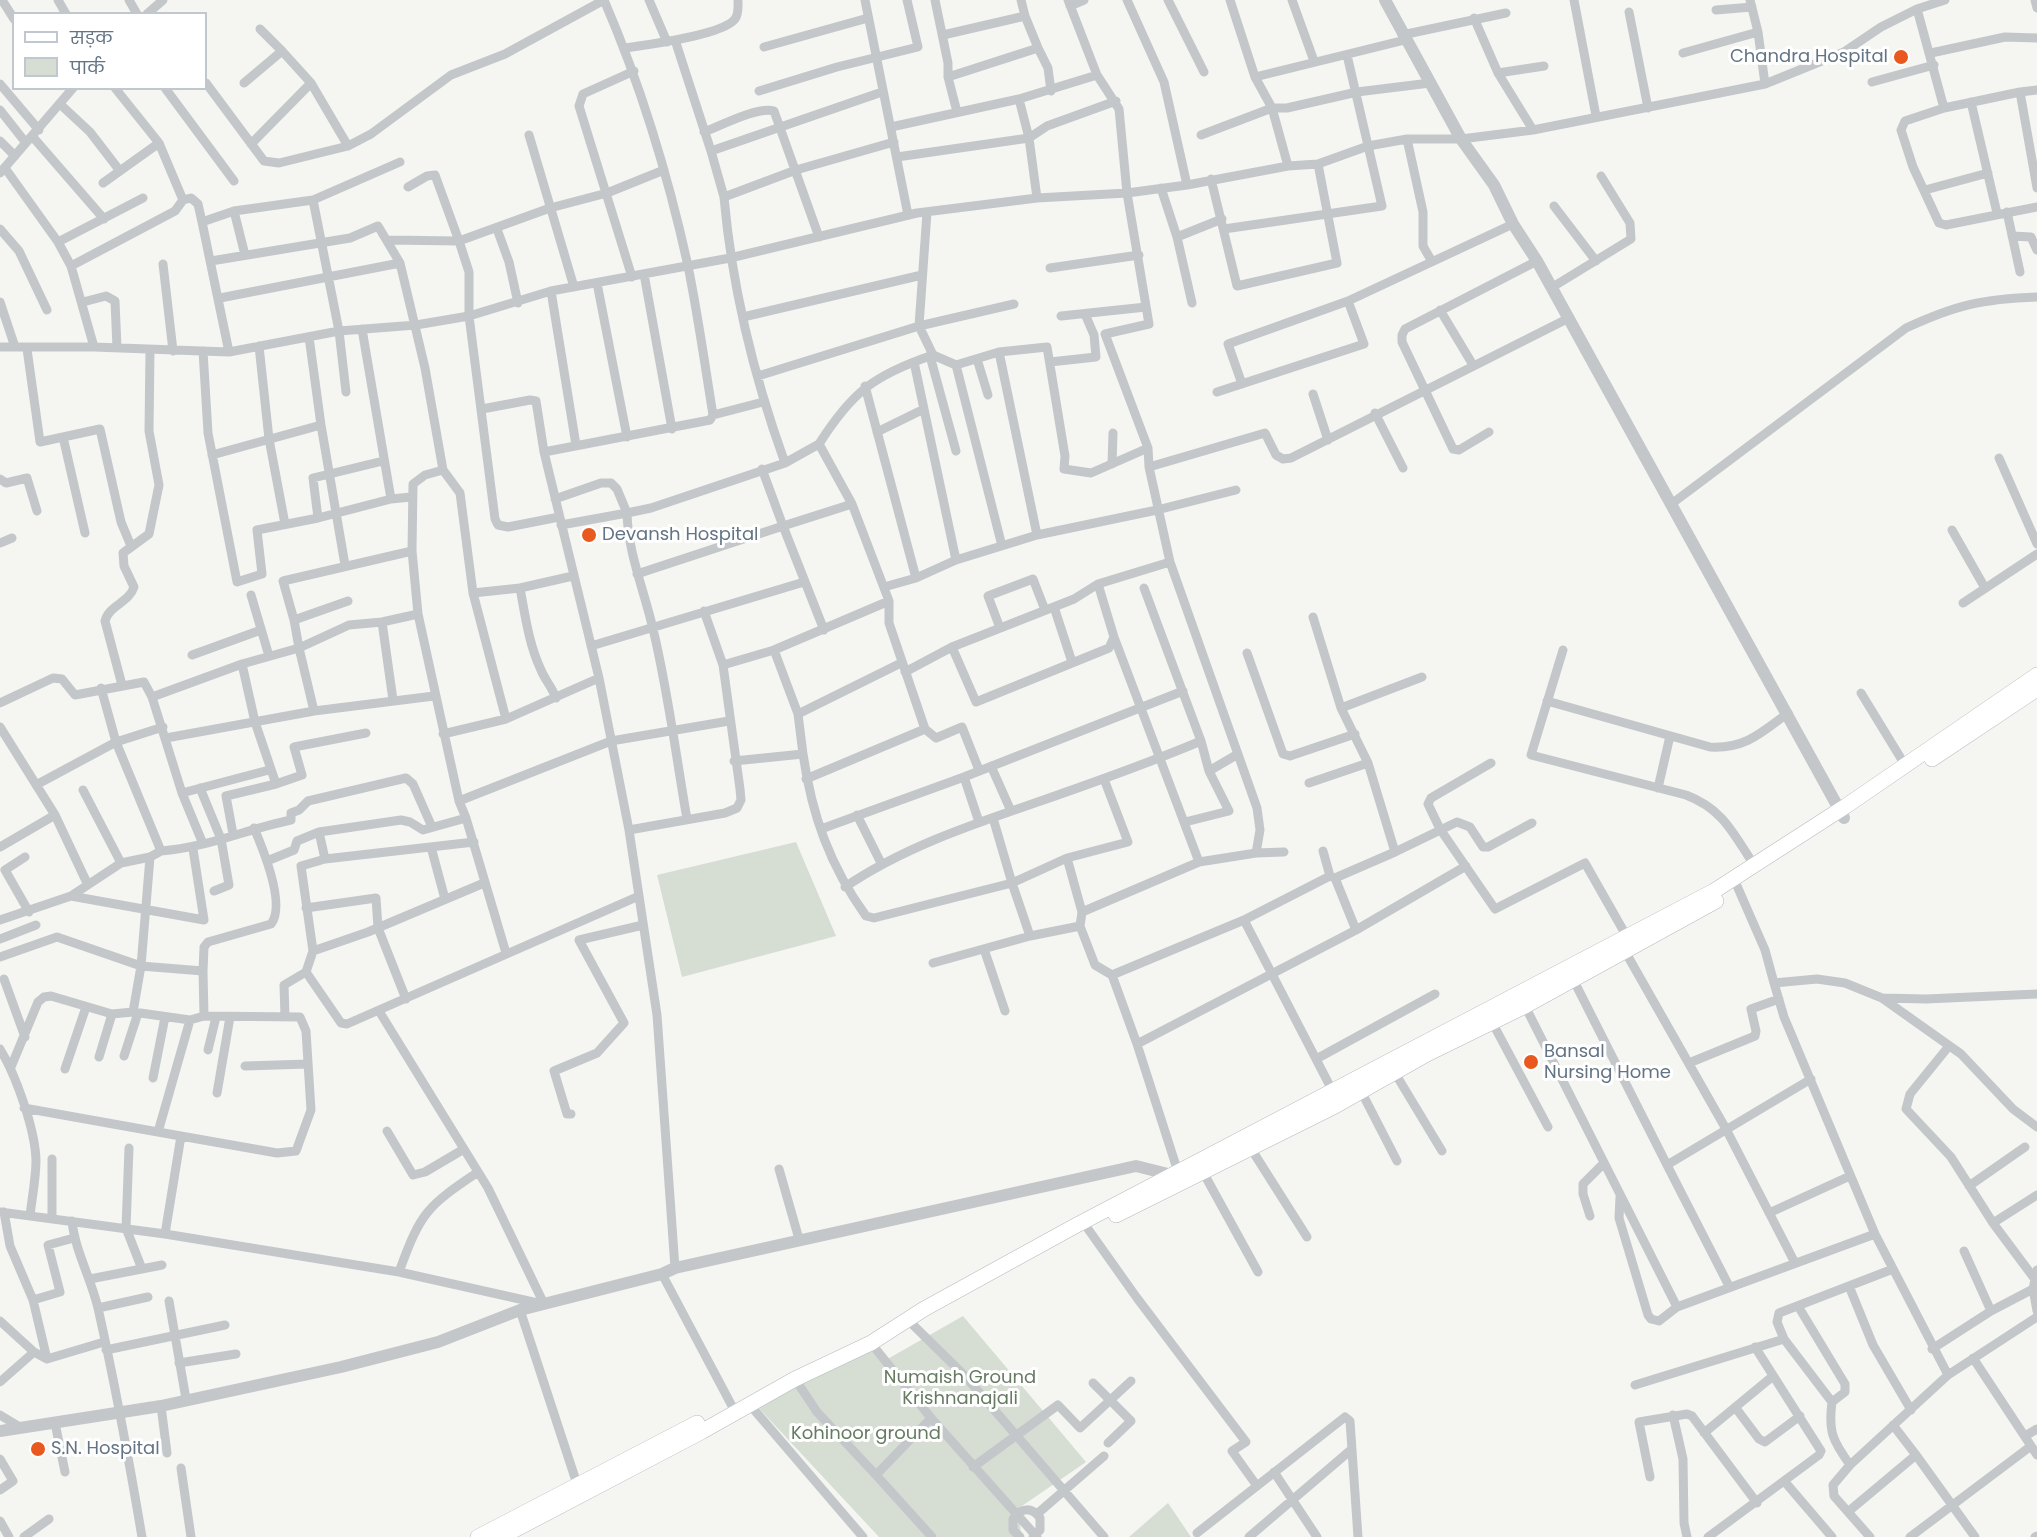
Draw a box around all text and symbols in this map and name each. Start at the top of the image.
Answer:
legend [12,12,207,90]
text: सड़क [70,25,113,50]
place label: Chandra Hospital [1730,46,1888,68]
marker: Chandra Hospital [1892,48,1910,66]
text: पार्क [70,55,105,80]
place label: Devansh Hospital [602,524,759,546]
marker: Devansh Hospital [580,526,598,544]
place label: Bansal Nursing Home [1544,1041,1671,1084]
marker: Bansal Nursing Home [1522,1053,1540,1071]
park label: Numaish Ground Krishnanajali [884,1367,1036,1410]
park label: Kohinoor ground [791,1423,941,1445]
place label: S.N. Hospital [51,1438,160,1460]
marker: S.N. Hospital [29,1440,47,1458]

